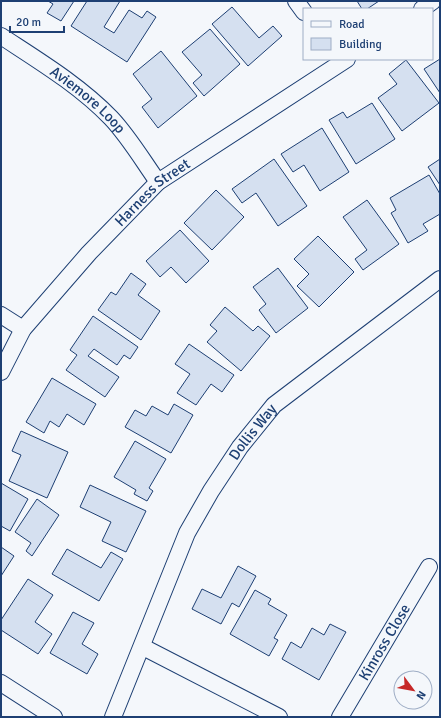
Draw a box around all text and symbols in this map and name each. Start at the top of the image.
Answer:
scale bar [10,8,64,34]
legend [303,8,433,60]
text: 20 m [16,15,41,30]
text: Road [339,17,365,32]
text: Building [339,37,382,52]
street label: Aviemore Loop [47,62,129,137]
street label: Harness Street [111,155,193,230]
street label: Dollis Way [225,400,280,463]
street label: Kinross Close [355,601,414,684]
north arrow [393,670,433,710]
text: N [414,688,429,702]

